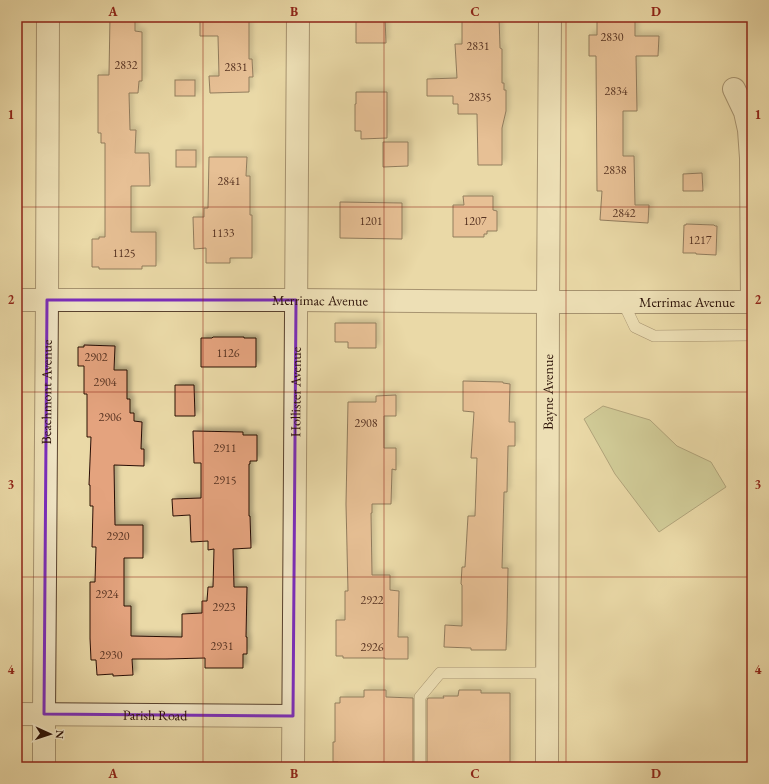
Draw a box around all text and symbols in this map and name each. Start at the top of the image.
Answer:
text: A [107,3,118,20]
text: B [290,3,298,20]
text: C [470,3,480,20]
text: D [651,3,661,20]
house number: 2830 [600,29,624,45]
house number: 2831 [466,38,490,54]
house number: 2832 [114,57,138,73]
house number: 2831 [224,59,248,75]
house number: 2834 [604,83,628,99]
house number: 2835 [468,89,492,105]
text: 1 [8,106,15,123]
text: 1 [755,106,762,123]
house number: 2838 [603,162,627,178]
house number: 2841 [217,173,241,189]
house number: 2842 [612,205,636,221]
house number: 1201 [359,213,383,229]
house number: 1207 [463,213,487,229]
house number: 1133 [211,225,235,241]
house number: 1217 [688,232,712,248]
house number: 1125 [112,245,136,261]
text: 2 [8,291,15,308]
street label: Merrimac Avenue [272,291,369,310]
text: 2 [755,291,762,308]
street label: Merrimac Avenue [639,293,735,311]
street label: Beachmont Avenue [37,339,56,445]
house number: 1126 [216,345,240,361]
street label: Hollister Avenue [286,346,305,437]
house number: 2902 [84,349,108,365]
street label: Bayne Avenue [539,354,557,430]
house number: 2904 [93,374,117,390]
house number: 2906 [98,409,122,425]
house number: 2908 [354,415,378,431]
house number: 2911 [213,440,237,456]
house number: 2915 [213,472,237,488]
text: 3 [8,476,15,493]
text: 3 [755,476,762,493]
house number: 2920 [106,528,130,544]
house number: 2924 [95,586,119,602]
house number: 2922 [360,592,384,608]
house number: 2923 [212,599,236,615]
house number: 2931 [210,638,234,654]
house number: 2926 [360,639,384,655]
house number: 2930 [99,647,123,663]
text: 4 [8,661,15,678]
text: 4 [755,661,762,678]
street label: Parish Road [123,706,188,724]
north arrow [30,714,70,754]
text: N [53,730,67,739]
text: A [107,765,118,782]
text: B [290,765,298,782]
text: C [470,765,480,782]
text: D [651,765,661,782]

